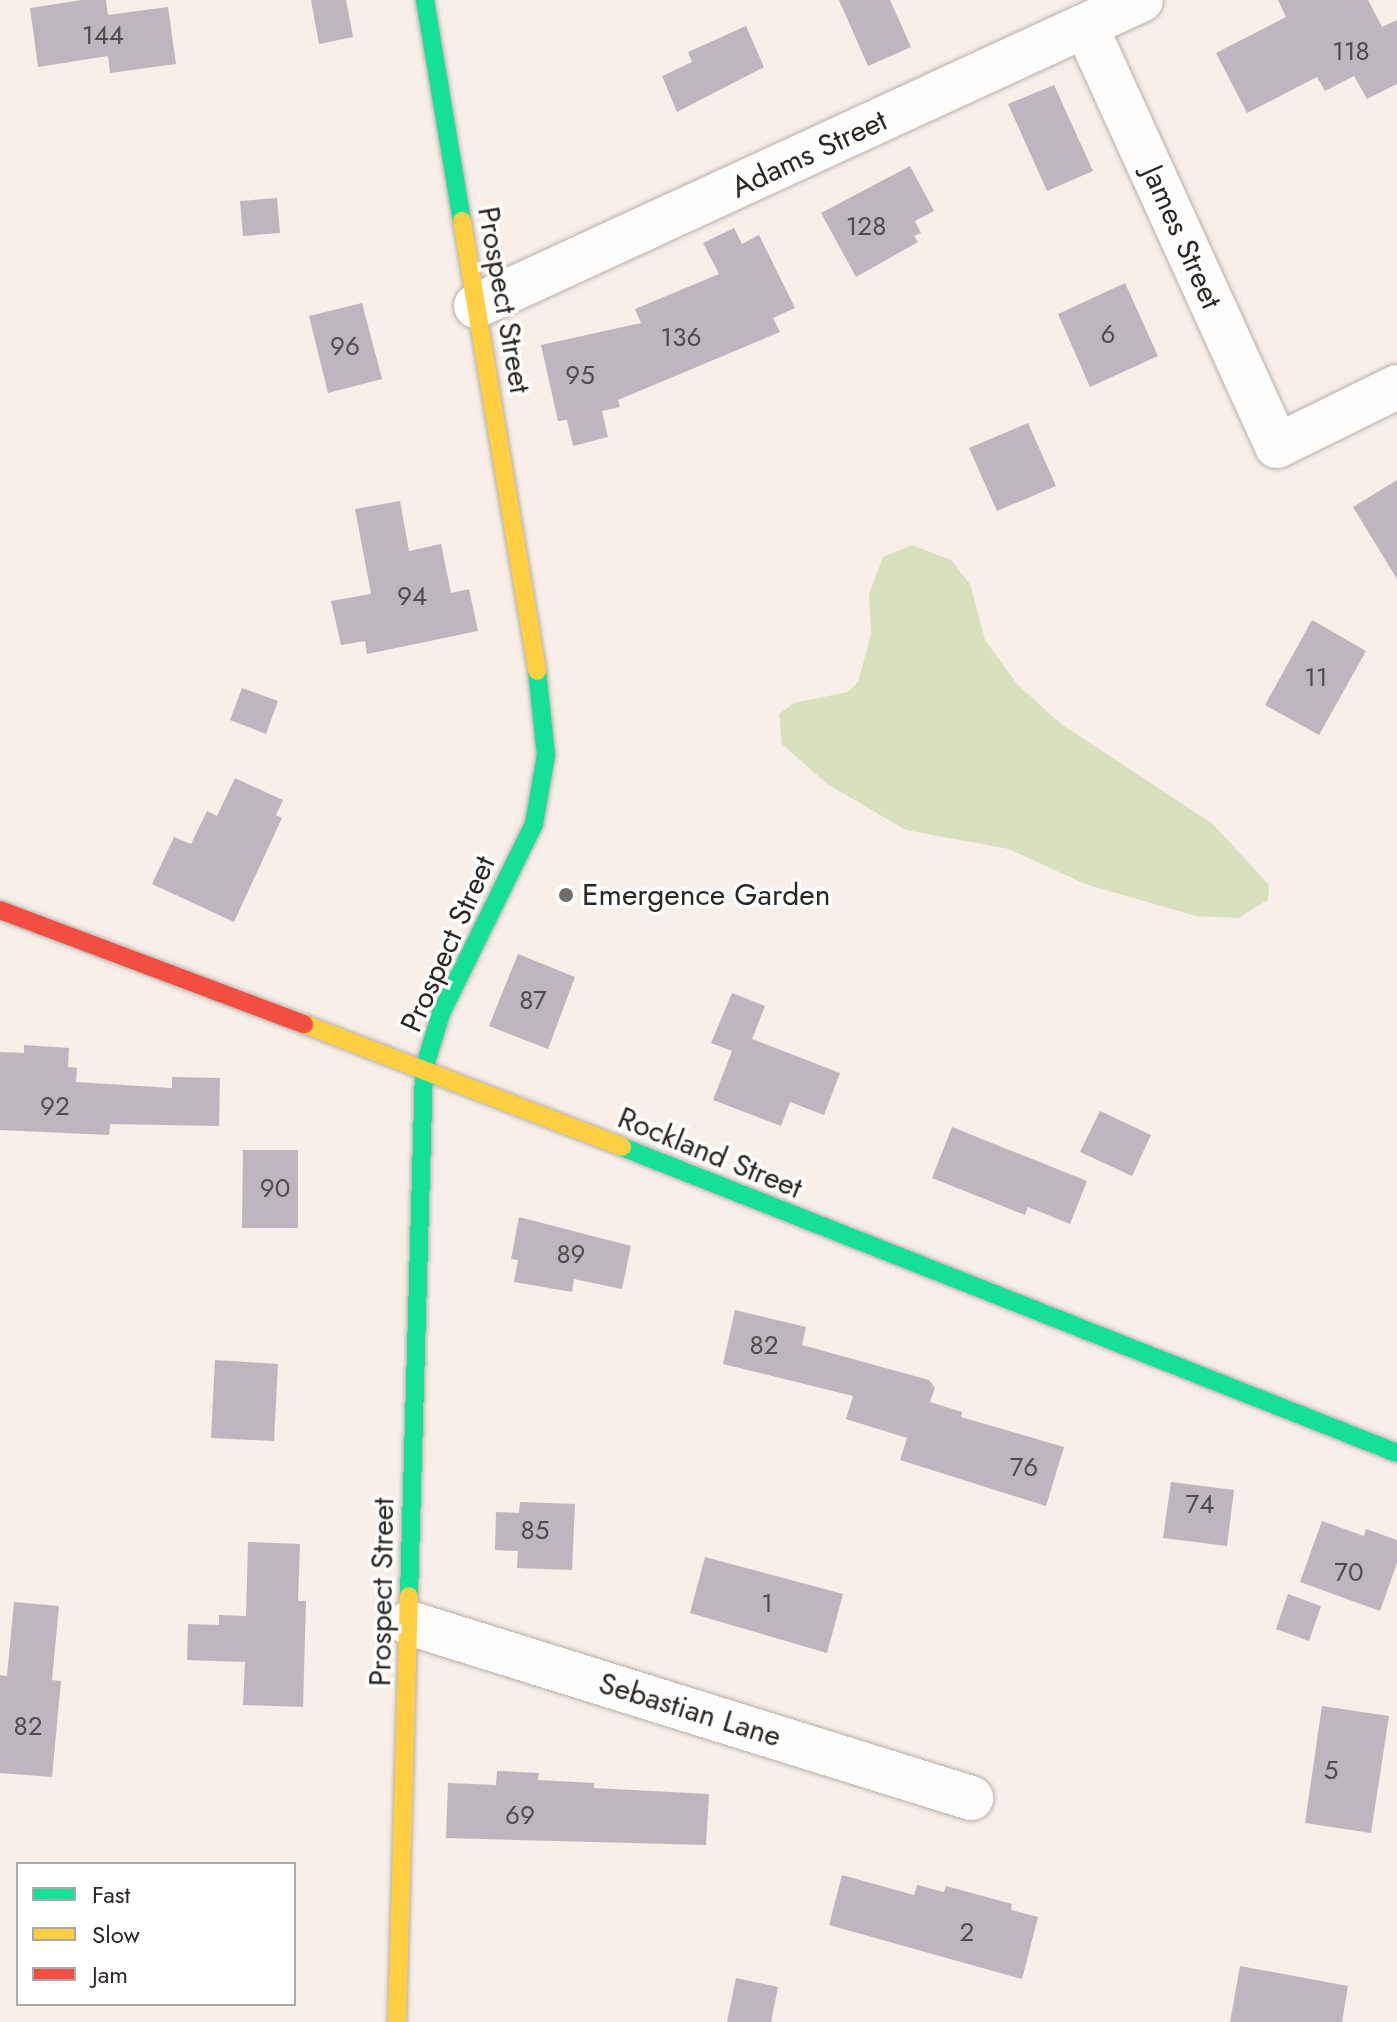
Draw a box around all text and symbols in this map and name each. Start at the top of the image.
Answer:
house number: 144 [82,20,124,52]
house number: 118 [1332,36,1370,68]
street label: Adams Street [726,102,892,206]
street label: James Street [1134,160,1230,314]
street label: Prospect Street [470,204,538,396]
house number: 128 [846,211,886,243]
house number: 6 [1101,319,1115,351]
house number: 136 [661,322,701,354]
house number: 96 [330,331,360,363]
house number: 95 [565,360,595,392]
house number: 94 [397,581,427,613]
house number: 11 [1304,662,1328,694]
street label: Prospect Street [393,850,503,1038]
place label: Emergence Garden [582,877,831,913]
marker: Emergence Garden [557,886,575,904]
house number: 87 [519,985,547,1017]
house number: 92 [40,1091,70,1123]
street label: Rockland Street [613,1100,807,1206]
house number: 90 [260,1173,290,1205]
house number: 89 [556,1239,586,1271]
house number: 82 [750,1330,778,1362]
house number: 76 [1010,1452,1038,1484]
house number: 74 [1186,1489,1214,1521]
street label: Prospect Street [362,1497,402,1687]
house number: 85 [521,1515,549,1547]
house number: 70 [1334,1557,1364,1589]
house number: 1 [761,1588,773,1620]
street label: Sebastian Lane [594,1665,786,1755]
house number: 82 [14,1711,42,1743]
house number: 5 [1324,1755,1338,1787]
house number: 69 [505,1800,535,1832]
legend [16,1862,296,2006]
text: Fast [92,1877,130,1912]
text: Slow [92,1917,140,1952]
house number: 2 [960,1917,974,1949]
text: Jam [92,1957,128,1992]

